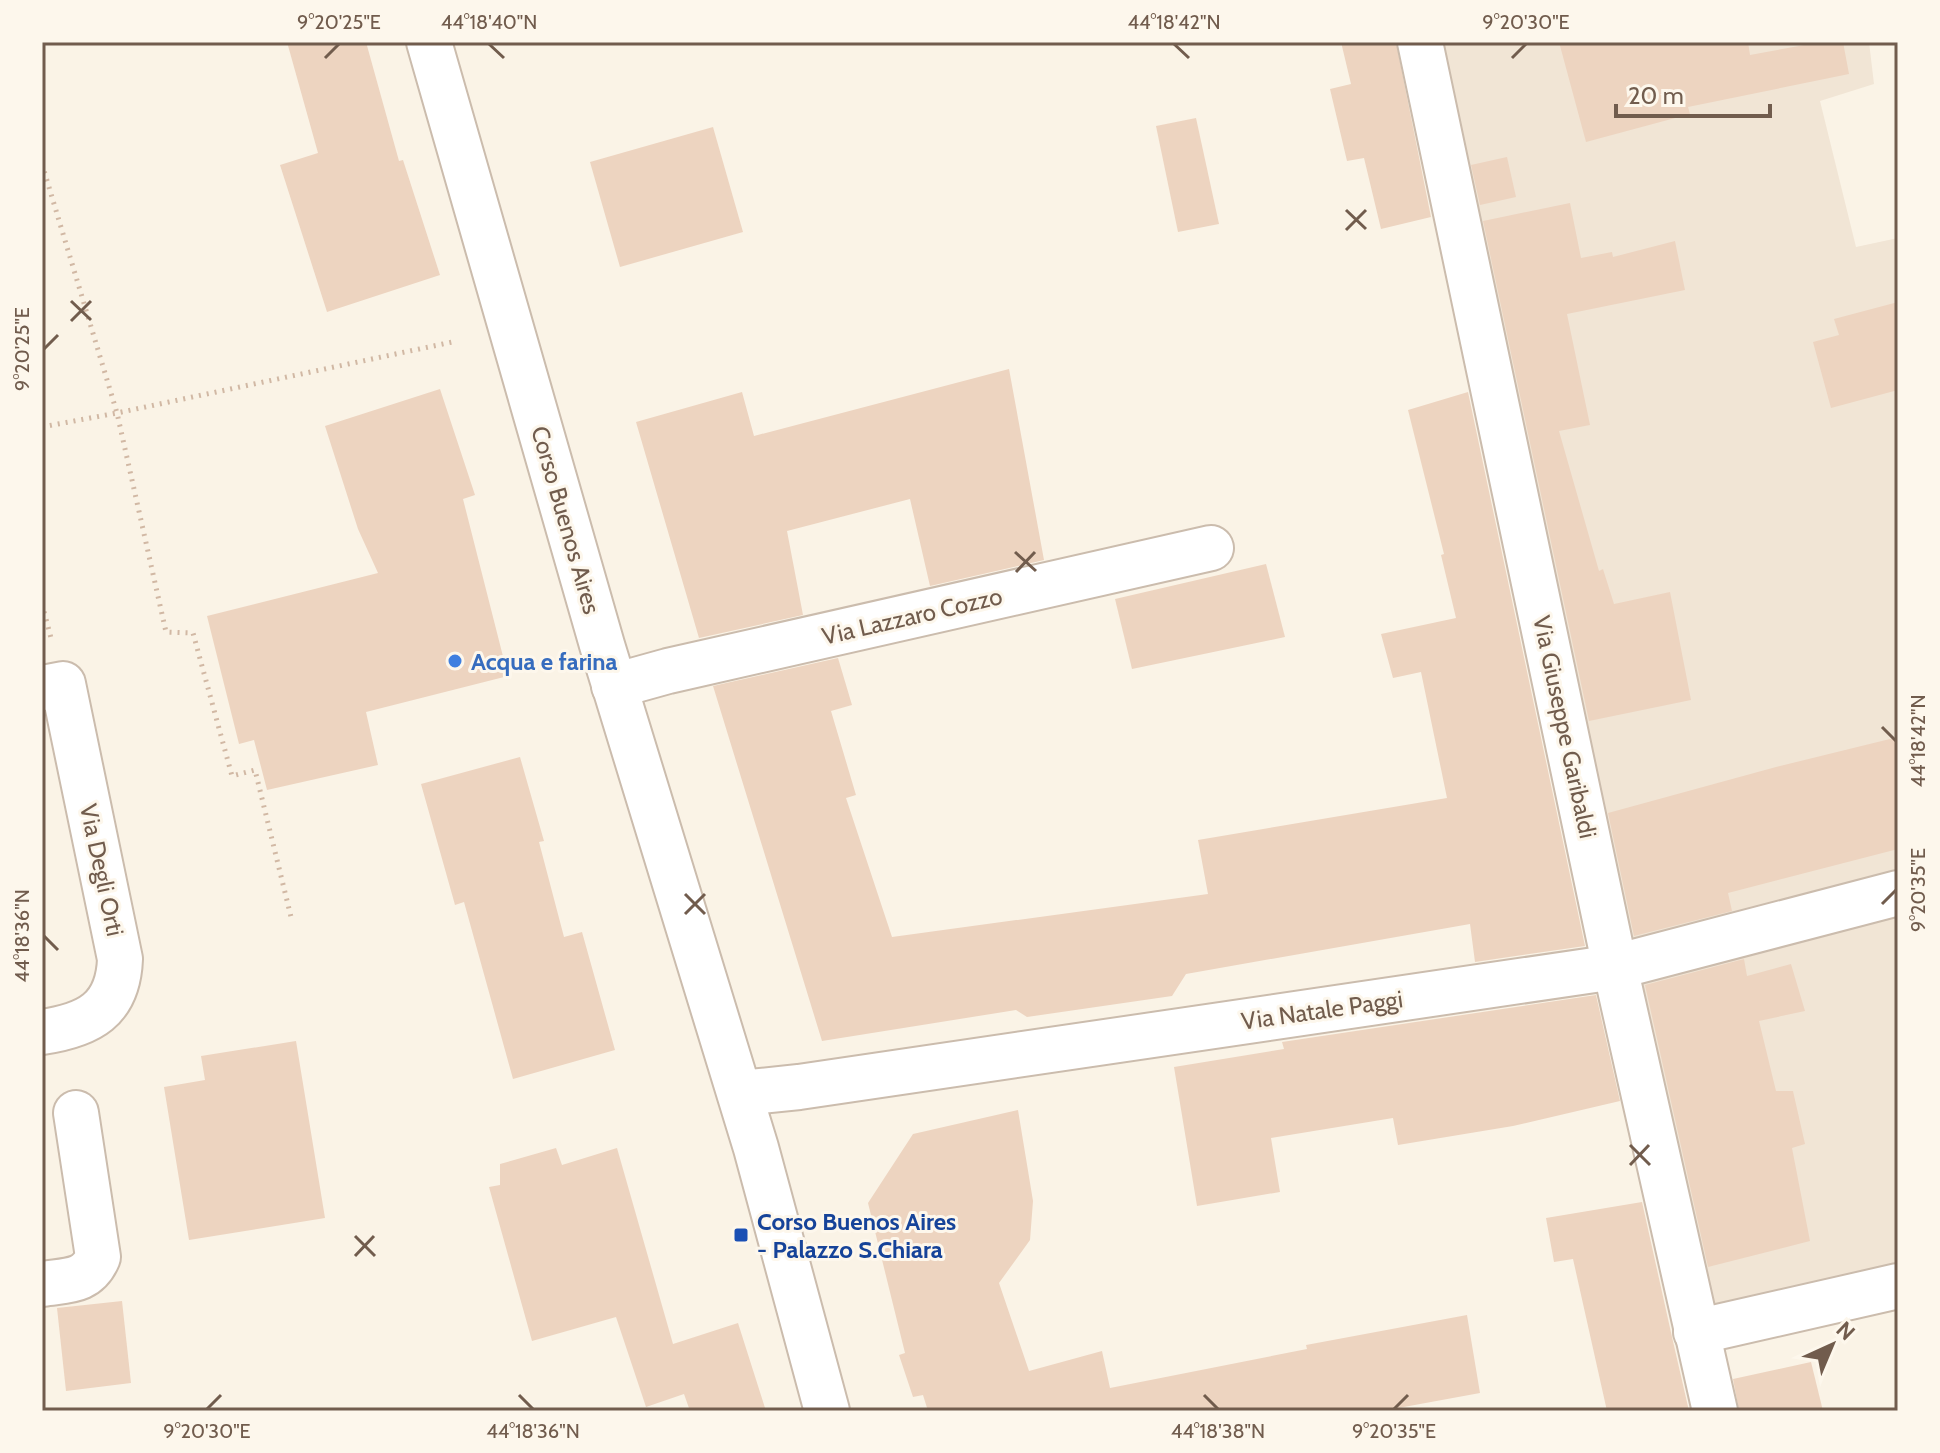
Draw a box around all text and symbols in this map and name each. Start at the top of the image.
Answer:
text: 9°20'25"E [297,10,381,34]
text: 44°18'40"N [441,10,537,34]
text: 44°18'42"N [1128,10,1220,34]
text: 9°20'30"E [1482,10,1570,34]
scale bar [1616,68,1770,118]
text: 20 m [1628,81,1684,110]
text: 9°20'25"E [10,307,34,391]
street label: Corso Buenos Aires [525,423,607,617]
street label: Via Lazzaro Cozzo [819,581,1005,651]
street label: Via Giuseppe Garibaldi [1527,613,1603,841]
place label: Acqua e farina [471,647,618,676]
marker: Acqua e farina [446,652,464,670]
text: 44°18'42"N [1906,695,1930,787]
street label: Via Degli Orti [74,801,130,939]
text: 9°20'35"E [1906,848,1930,932]
text: 44°18'36"N [10,889,34,983]
street label: Via Natale Paggi [1239,984,1405,1036]
place label: Corso Buenos Aires - Palazzo S.Chiara [757,1207,956,1264]
marker: Corso Buenos Aires - Palazzo S.Chiara [732,1226,750,1244]
north arrow [1792,1305,1872,1385]
text: N [1831,1316,1861,1346]
text: 9°20'30"E [163,1419,251,1443]
text: 44°18'36"N [486,1419,580,1443]
text: 44°18'38"N [1171,1419,1265,1443]
text: 9°20'35"E [1352,1419,1436,1443]

